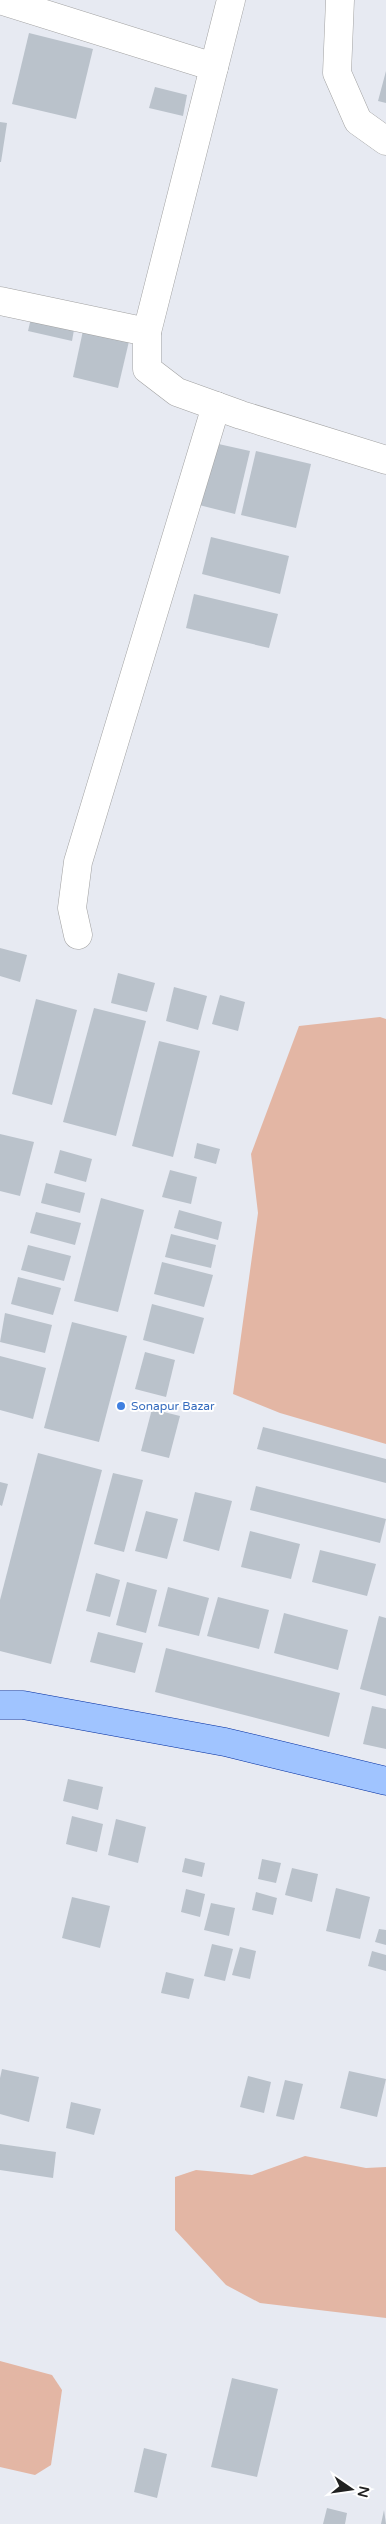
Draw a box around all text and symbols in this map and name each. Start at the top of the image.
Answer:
place label: Sonapur Bazar [131,1399,215,1413]
marker: Sonapur Bazar [115,1400,127,1412]
north arrow [326,2464,376,2514]
text: N [354,2484,373,2499]

